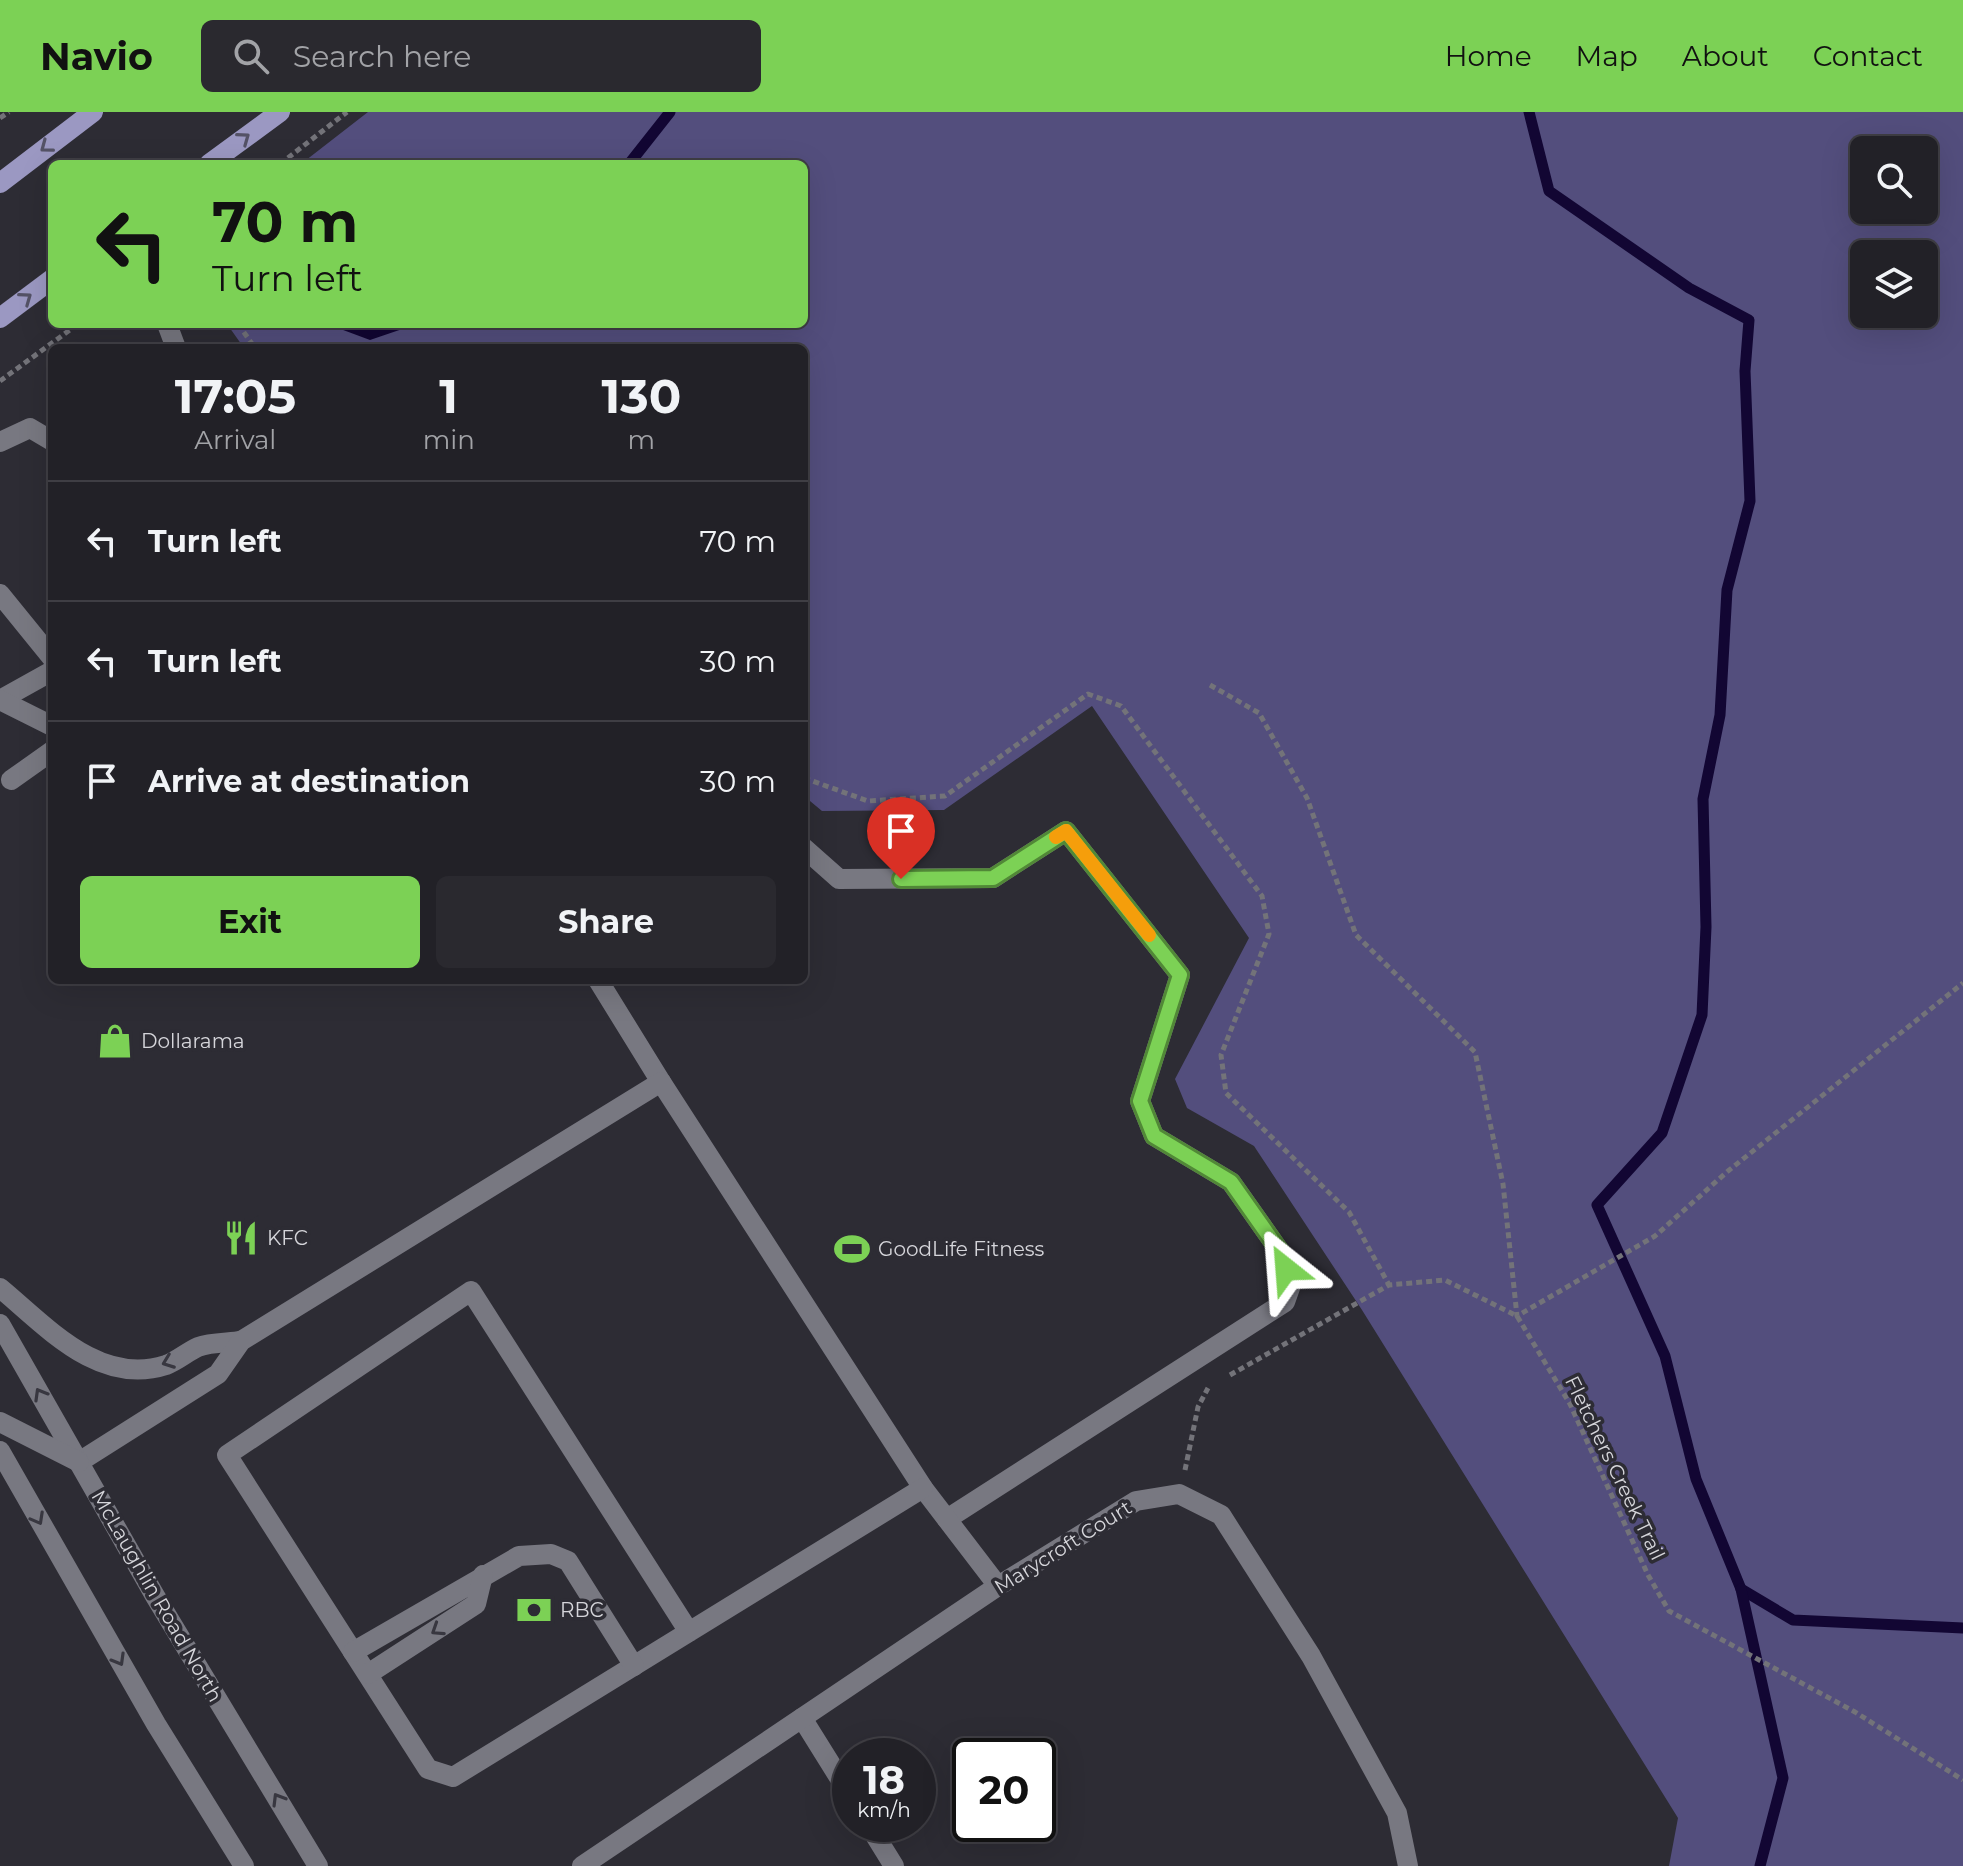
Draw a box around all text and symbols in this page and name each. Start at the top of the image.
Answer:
search box [201,20,761,92]
text: Navio [40,33,153,80]
icon: search [229,34,273,78]
text: Search here [293,38,471,75]
text: Home [1445,39,1532,73]
text: Map [1576,39,1638,73]
text: About [1682,39,1769,73]
text: Contact [1813,39,1923,73]
one-way arrow [236,133,250,148]
map controls [1850,136,1938,328]
button: search [1850,136,1938,224]
one-way arrow [40,138,55,152]
text: 70 m [212,188,358,256]
icon: left [80,192,184,296]
button: layers [1850,240,1938,328]
text: Turn left [212,256,363,300]
one-way arrow [17,294,32,308]
text: 17:05 [175,367,296,425]
text: 1 [439,367,458,425]
text: 130 [601,367,681,425]
text: Arrival [194,424,276,456]
text: min [423,424,475,456]
text: m [628,424,655,456]
icon: left [80,519,124,563]
text: Turn left [148,523,281,560]
text: 70 m [699,523,776,560]
icon: left [80,639,124,683]
text: Turn left [148,643,281,680]
text: 30 m [700,643,776,680]
icon: arrive [80,759,124,803]
text: Arrive at destination [148,763,470,800]
text: 30 m [700,763,776,800]
pin [867,797,935,879]
icon: arrive [879,809,923,853]
button: Exit [80,876,420,968]
button: Share [436,876,776,968]
shop icon: Dollarama [96,1022,134,1060]
place label: Dollarama [141,1029,245,1053]
restaurant icon: KFC [222,1219,260,1257]
place label: KFC [267,1226,308,1250]
position arrow [1244,1227,1328,1311]
sports icon: GoodLife Fitness [833,1230,871,1268]
place label: GoodLife Fitness [878,1237,1045,1261]
one-way arrow [162,1352,176,1369]
street label: Fletchers Creek Trail [1560,1372,1670,1564]
one-way arrow [34,1388,50,1403]
street label: McLaughlin Road North [87,1486,227,1706]
street label: Marycroft Court [990,1495,1136,1599]
one-way arrow [28,1510,44,1525]
bank icon: RBC [515,1591,553,1629]
place label: RBC [560,1598,604,1622]
one-way arrow [431,1620,445,1635]
one-way arrow [109,1651,124,1666]
speed limit sign: 20 [952,1738,1056,1842]
text: 18 [863,1755,905,1804]
one-way arrow [272,1793,288,1808]
text: km/h [857,1798,911,1822]

